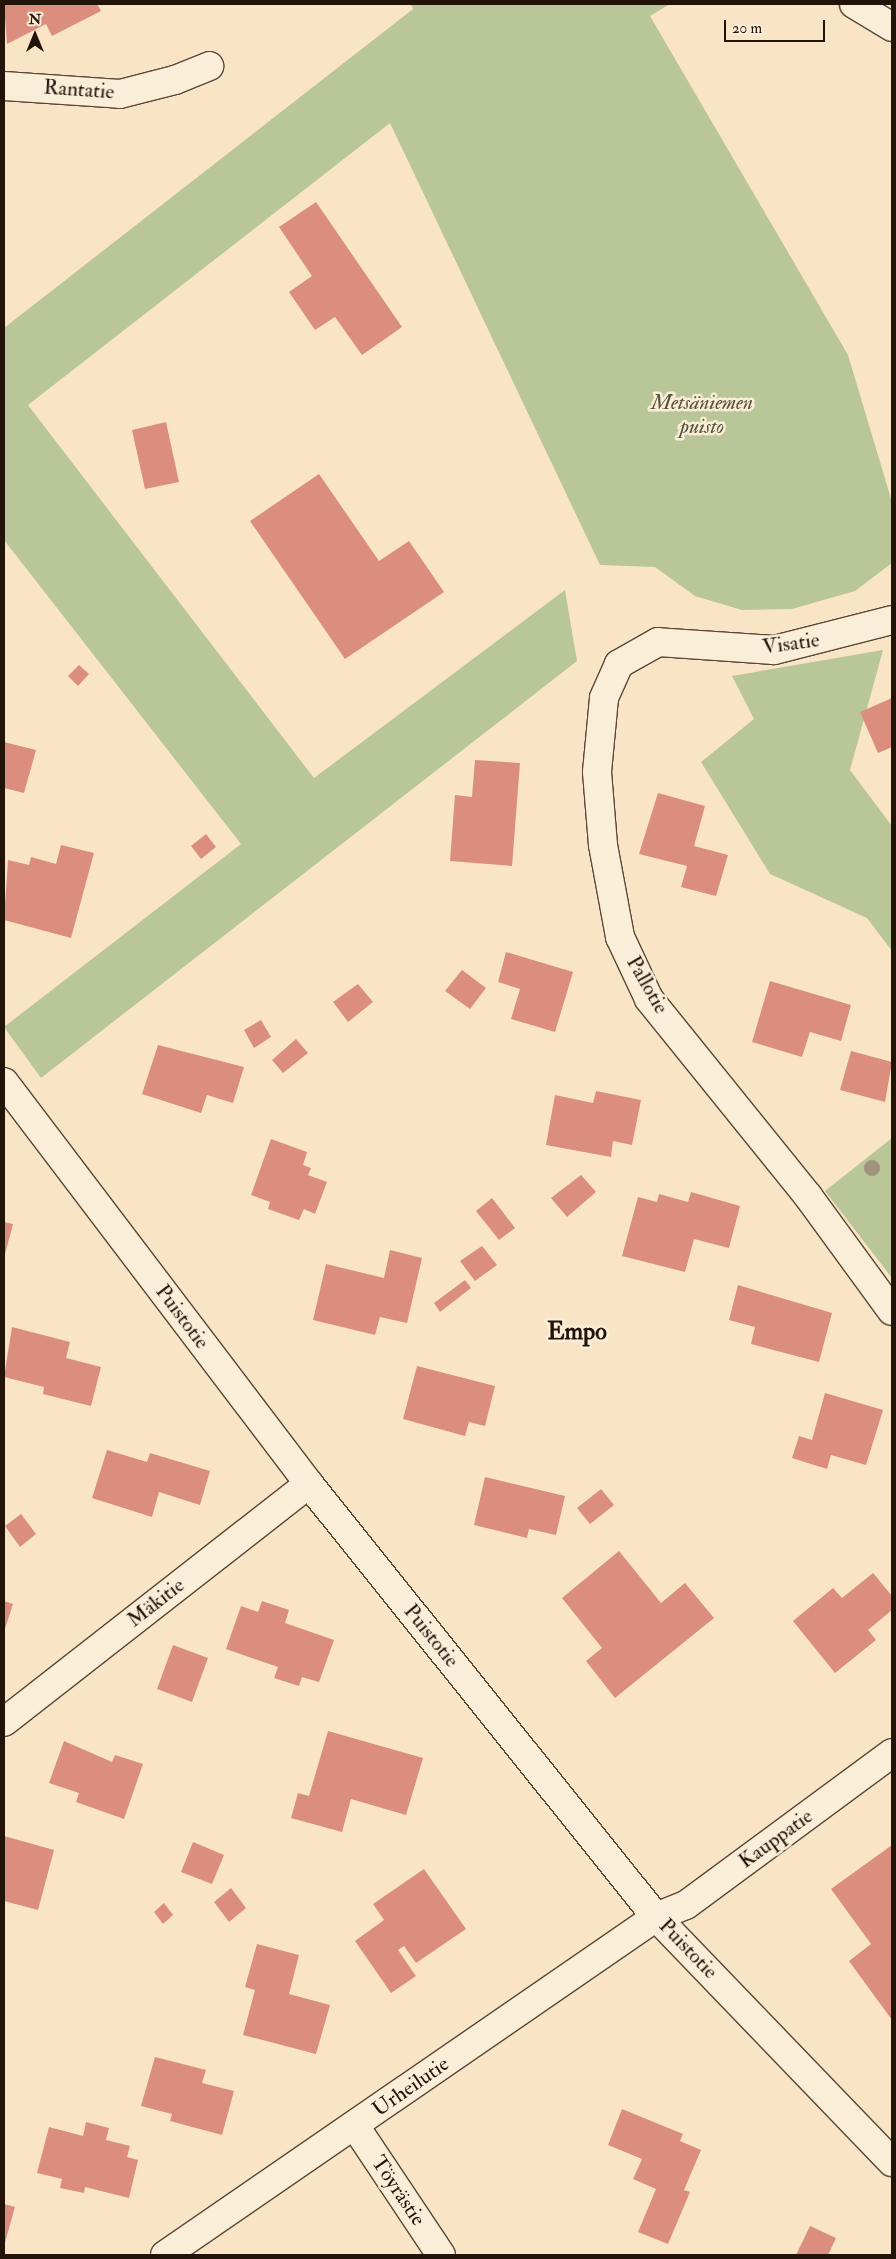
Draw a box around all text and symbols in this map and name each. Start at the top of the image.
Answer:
north arrow [10,10,60,60]
scale bar [726,10,827,42]
text: N [29,11,41,28]
text: 20 m [732,19,762,38]
street label: Rantatie [43,75,115,105]
park label: Metsäniemen puisto [651,390,753,440]
street label: Visatie [761,628,821,660]
street label: Pallotie [621,952,673,1018]
street label: Puistotie [150,1280,214,1354]
district label: Empo [547,1318,607,1346]
street label: Mäkitie [122,1573,190,1633]
street label: Puistotie [398,1599,464,1673]
street label: Kauppatie [734,1804,818,1874]
street label: Puistotie [653,1914,723,1984]
street label: Urheilutie [368,2052,454,2122]
street label: Töyrästie [365,2151,431,2231]

